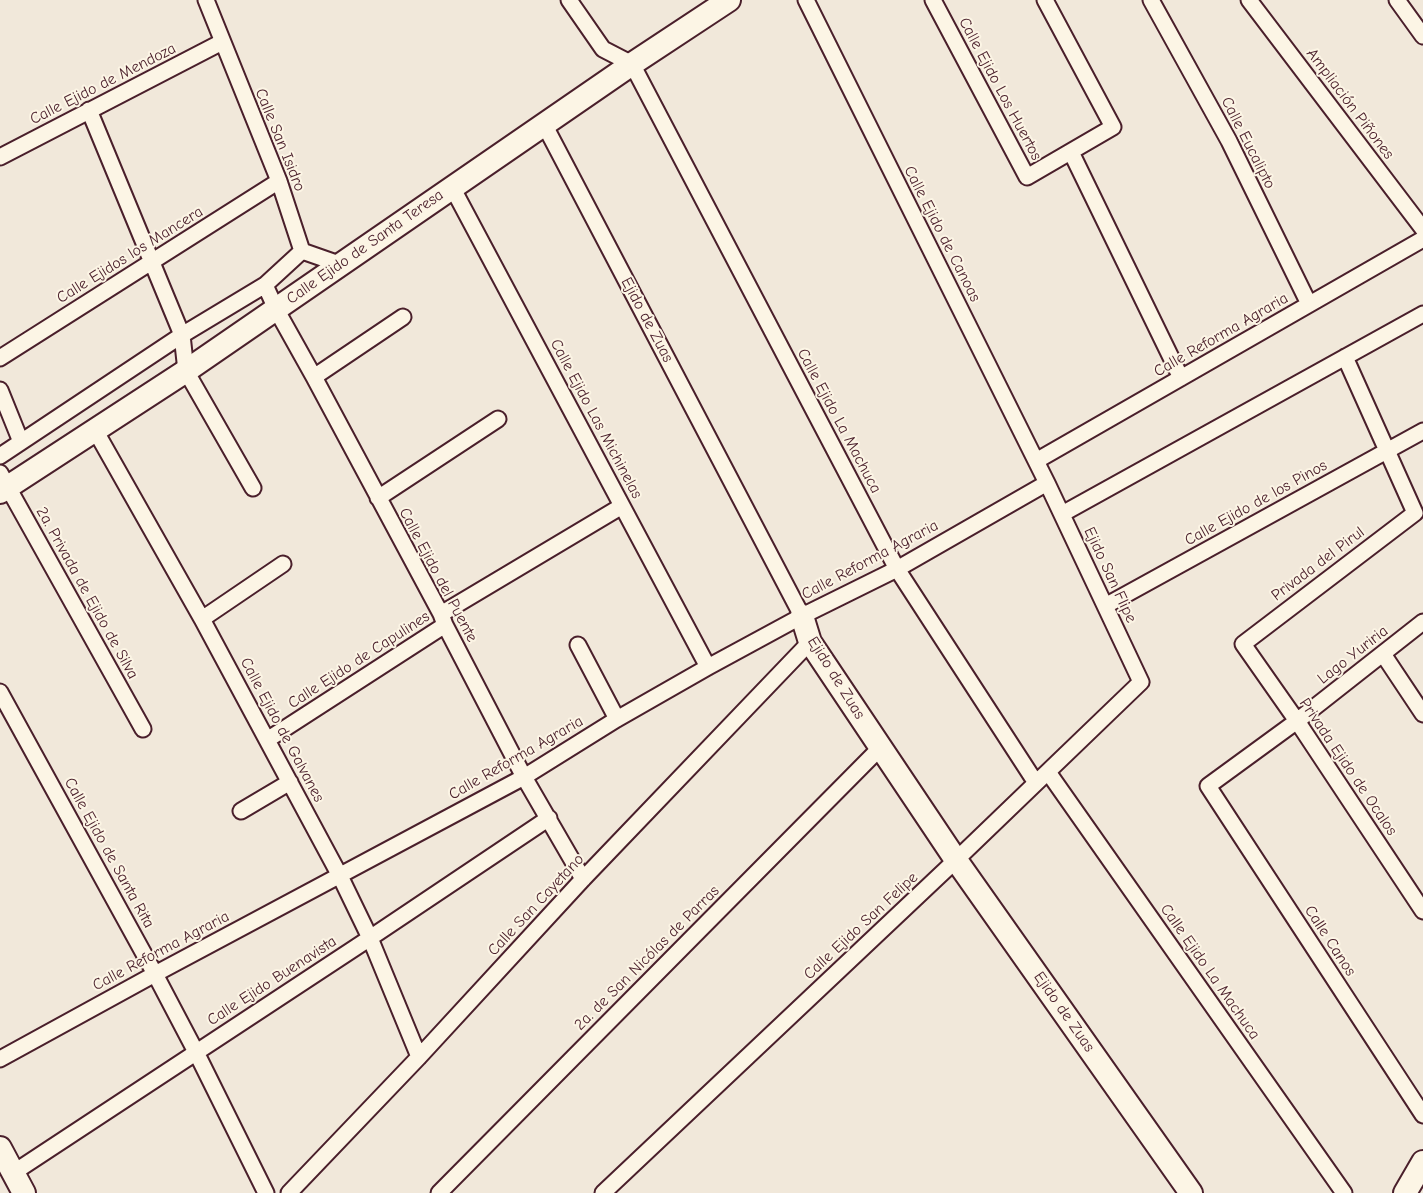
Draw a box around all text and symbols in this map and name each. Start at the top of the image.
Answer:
street label: Calle Ejido Los Huertos [954,14,1046,164]
street label: Calle Ejido de Mendoza [27,39,179,129]
street label: Ampliación Piñones [1302,45,1398,163]
street label: Calle San Isidro [251,86,309,194]
street label: Calle Eucalipto [1217,94,1279,192]
street label: Calle Ejido de Canoas [899,163,985,305]
street label: Calle Ejido de Santa Teresa [283,185,447,309]
street label: Calle Ejidos los Mancera [53,202,207,308]
street label: Ejido de Zuas [617,274,677,366]
street label: Calle Reforma Agraria [1150,289,1292,381]
street label: Calle Ejido Las Michinelas [546,336,646,502]
street label: Calle Ejido La Machuca [793,345,885,497]
street label: Calle Ejido de los Pinos [1181,456,1331,550]
street label: 2a. Privada de Ejido de Silva [32,504,142,682]
street label: Calle Ejido del Puente [394,505,482,645]
street label: Calle Reforma Agraria [798,516,942,604]
street label: Privada del Pirul [1268,523,1368,605]
street label: Ejido San Flipe [1079,524,1141,626]
street label: Calle Ejido de Capulines [285,607,433,713]
street label: Lago Yuriria [1314,622,1392,688]
street label: Ejido de Zuas [803,633,869,723]
street label: Calle Ejido de Galvanes [236,654,328,806]
street label: Privada Ejido de Ocalos [1295,695,1401,839]
street label: Calle Reforma Agraria [445,712,587,804]
street label: Calle Ejido de Santa Rita [60,775,158,931]
street label: Calle San Cayetano [484,850,588,960]
street label: Calle Ejido San Felipe [800,868,922,984]
street label: 2a. de San Nicólas de Parras [570,881,724,1035]
street label: Calle Ejido La Machuca [1156,900,1264,1044]
street label: Calle Canos [1300,902,1360,980]
street label: Calle Reforma Agraria [89,907,233,995]
street label: Calle Ejido Buenavista [204,932,340,1030]
street label: Ejido de Zuas [1029,968,1099,1056]

